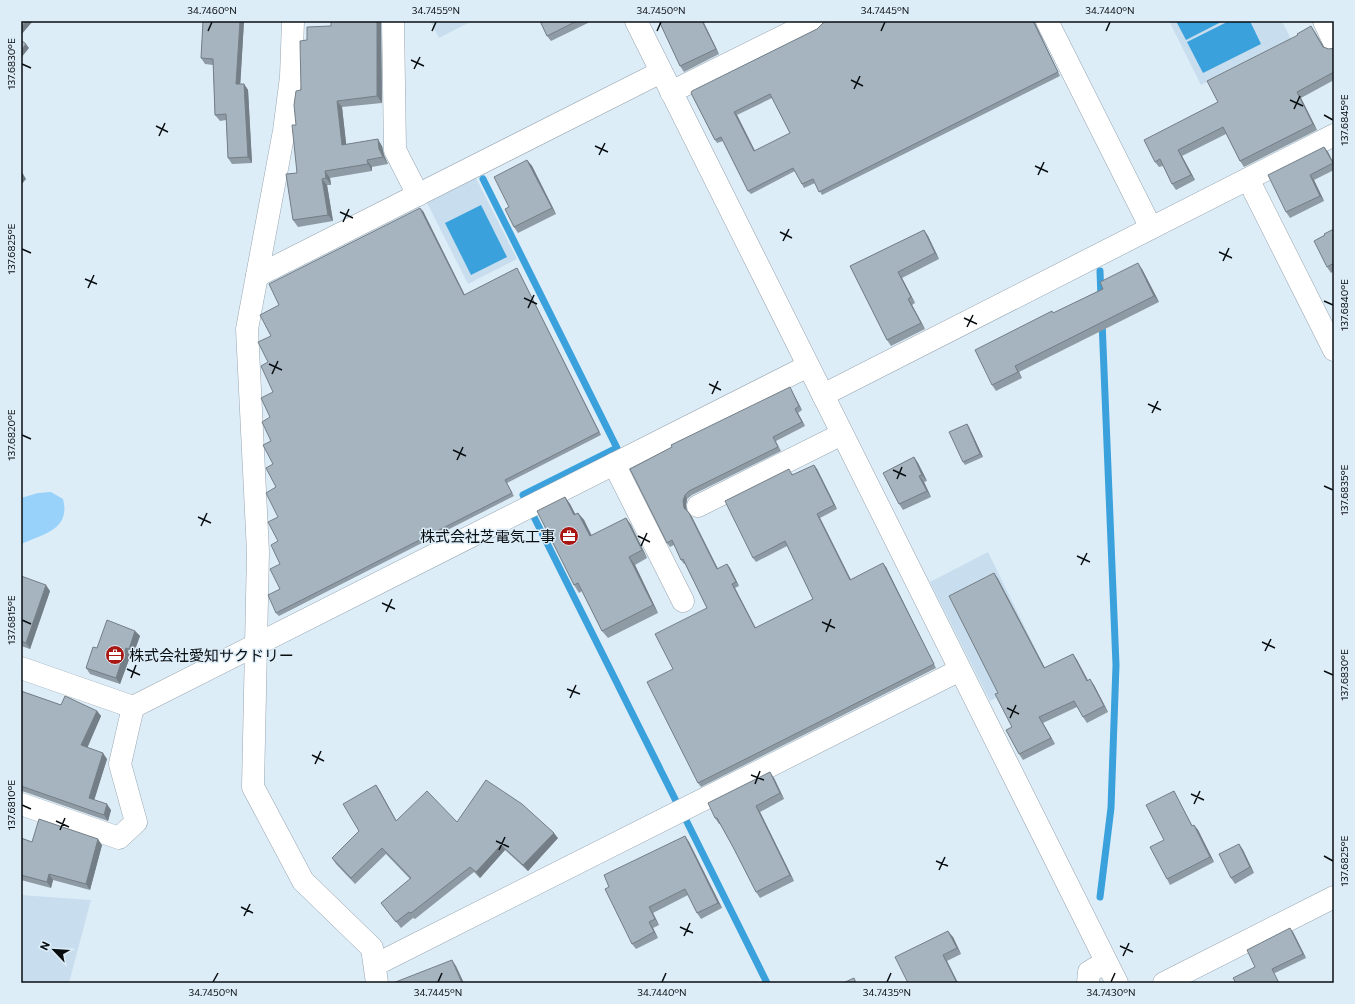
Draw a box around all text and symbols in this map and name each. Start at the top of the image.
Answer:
text: 34.7460°N [187,4,237,16]
text: 34.7455°N [412,4,460,16]
text: 34.7450°N [636,4,686,16]
text: 34.7445°N [861,4,909,16]
text: 34.7440°N [1085,4,1135,16]
text: 137.6830°E [5,38,17,90]
text: 137.6845°E [1338,94,1350,146]
text: 137.6825°E [5,224,17,274]
text: 137.6840°E [1338,279,1350,331]
text: 137.6820°E [5,409,17,461]
text: 137.6835°E [1338,464,1350,515]
office icon: 株式会社芝電気工事 [558,525,580,547]
place label: 株式会社芝電気工事 [420,527,555,545]
text: 137.6815°E [5,595,17,645]
office icon: 株式会社愛知サクドリー [104,644,126,666]
place label: 株式会社愛知サクドリー [129,646,294,664]
text: 137.6830°E [1338,649,1350,701]
text: 137.6810°E [5,780,17,830]
text: 137.6825°E [1338,836,1350,886]
north arrow [34,930,74,970]
text: N [37,939,52,952]
text: 34.7450°N [188,986,238,998]
text: 34.7445°N [414,986,462,998]
text: 34.7440°N [637,986,687,998]
text: 34.7435°N [863,986,911,998]
text: 34.7430°N [1086,986,1136,998]

